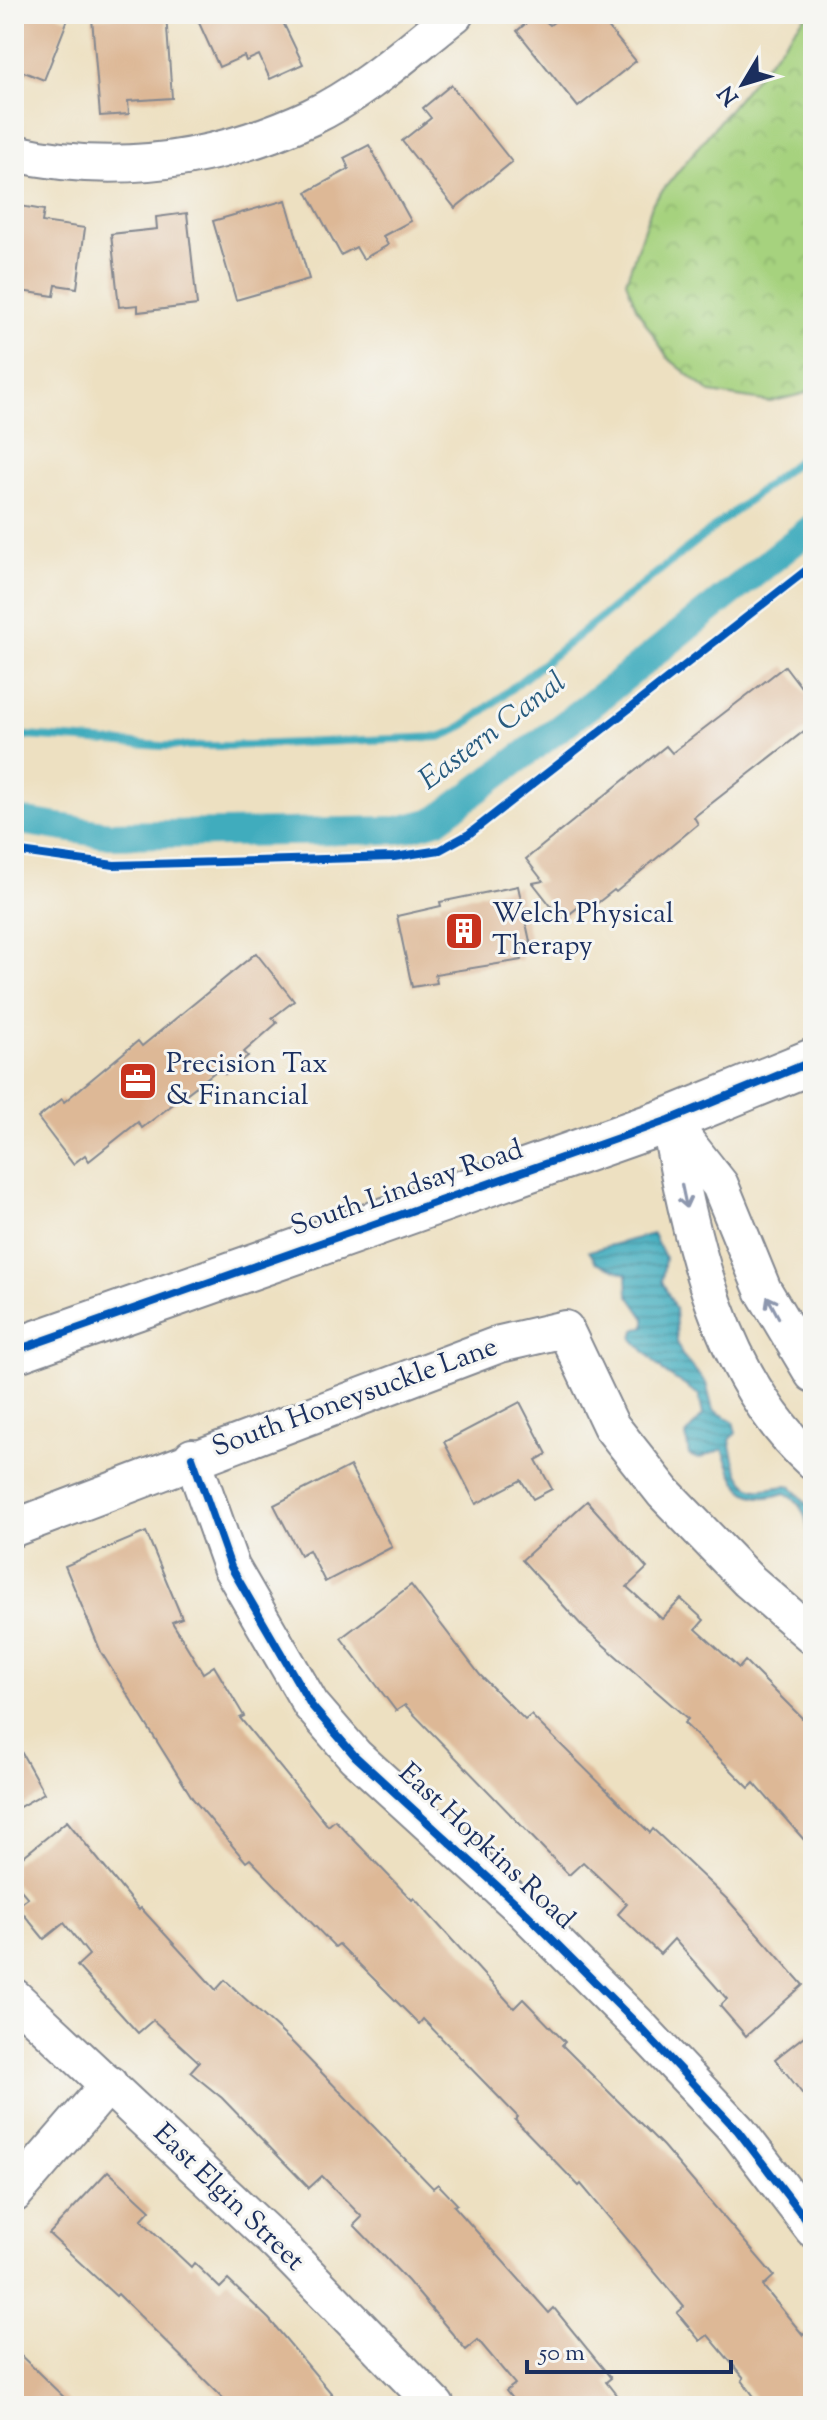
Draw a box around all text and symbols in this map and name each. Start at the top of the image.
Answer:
north arrow [703,44,783,124]
text: N [711,77,748,111]
water label: Eastern Canal [410,662,576,802]
place label: Welch Physical Therapy [492,895,674,967]
building icon: Welch Physical Therapy [443,910,485,952]
place label: Precision Tax & Financial [166,1045,328,1117]
office icon: Precision Tax & Financial [117,1060,159,1102]
street label: South Lindsay Road [285,1130,529,1248]
one-way arrow [677,1183,692,1209]
one-way arrow [764,1296,780,1319]
street label: South Honeysuckle Lane [207,1328,503,1468]
street label: East Hopkins Road [389,1754,583,1940]
street label: East Elgin Street [143,2115,313,2281]
scale bar [527,2324,731,2374]
text: 50 m [537,2337,585,2371]

